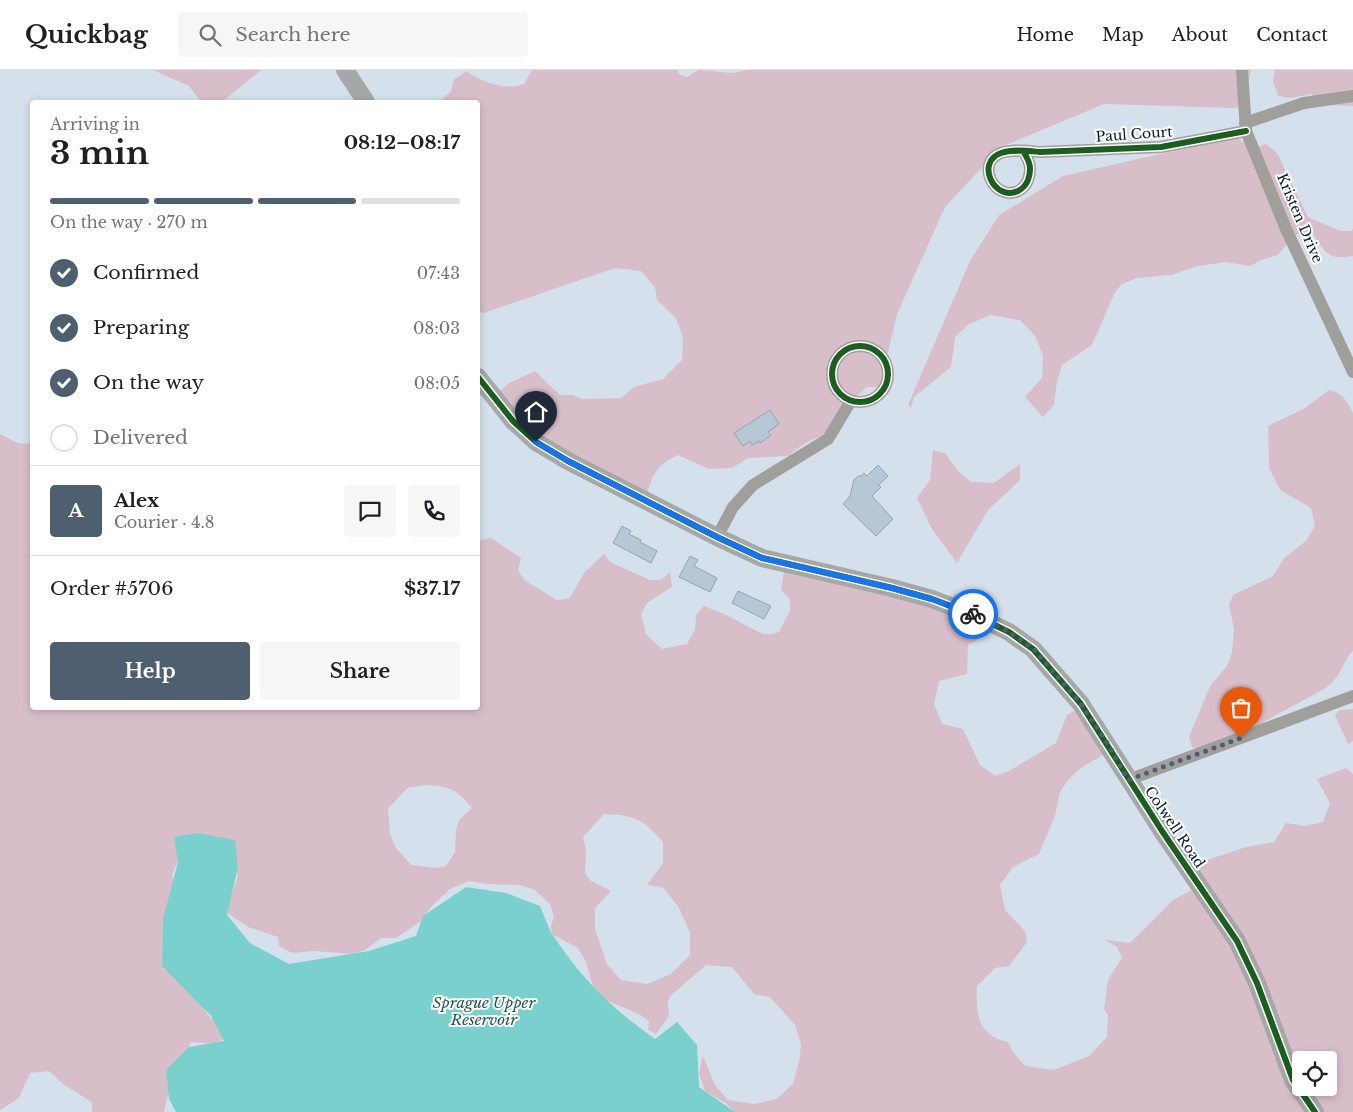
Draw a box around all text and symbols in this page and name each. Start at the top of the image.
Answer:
search box [178,12,528,57]
text: Quickbag [25,20,148,49]
icon: search [196,21,224,49]
text: Search here [236,23,350,46]
text: Home [1016,24,1074,46]
text: Map [1102,24,1144,46]
text: About [1172,24,1228,46]
text: Contact [1256,24,1328,46]
text: Arriving in [50,114,140,134]
street label: Paul Court [1095,122,1174,146]
text: 08:12–08:17 [344,131,460,154]
text: 3 min [50,133,149,173]
street label: Kristen Drive [1273,170,1327,266]
text: On the way · 270 m [50,212,208,232]
icon: check [50,259,78,287]
text: Confirmed [93,261,199,284]
text: 07:43 [417,263,460,283]
icon: check [50,314,78,342]
text: Preparing [93,316,189,339]
text: 08:03 [413,318,460,338]
icon: check [50,369,78,397]
text: On the way [93,371,204,394]
text: 08:05 [414,373,460,393]
pin [515,391,557,442]
icon: home [522,398,550,426]
text: Delivered [93,426,188,449]
button: chat [344,485,396,537]
button: phone [408,485,460,537]
text: Alex [114,489,159,512]
text: A [68,499,84,522]
text: Courier · 4.8 [114,512,215,532]
text: Order #5706 [50,577,173,600]
text: $37.17 [404,577,460,600]
courier [948,589,998,639]
icon: bike [959,600,987,628]
button: Help [50,642,250,700]
button: Share [260,642,460,700]
pin [1220,687,1262,738]
icon: bag [1227,694,1255,722]
street label: Colwell Road [1141,783,1209,872]
water label: Sprague Upper Reservoir [433,993,536,1029]
map controls [1292,1051,1337,1096]
button: locate [1292,1051,1337,1096]

